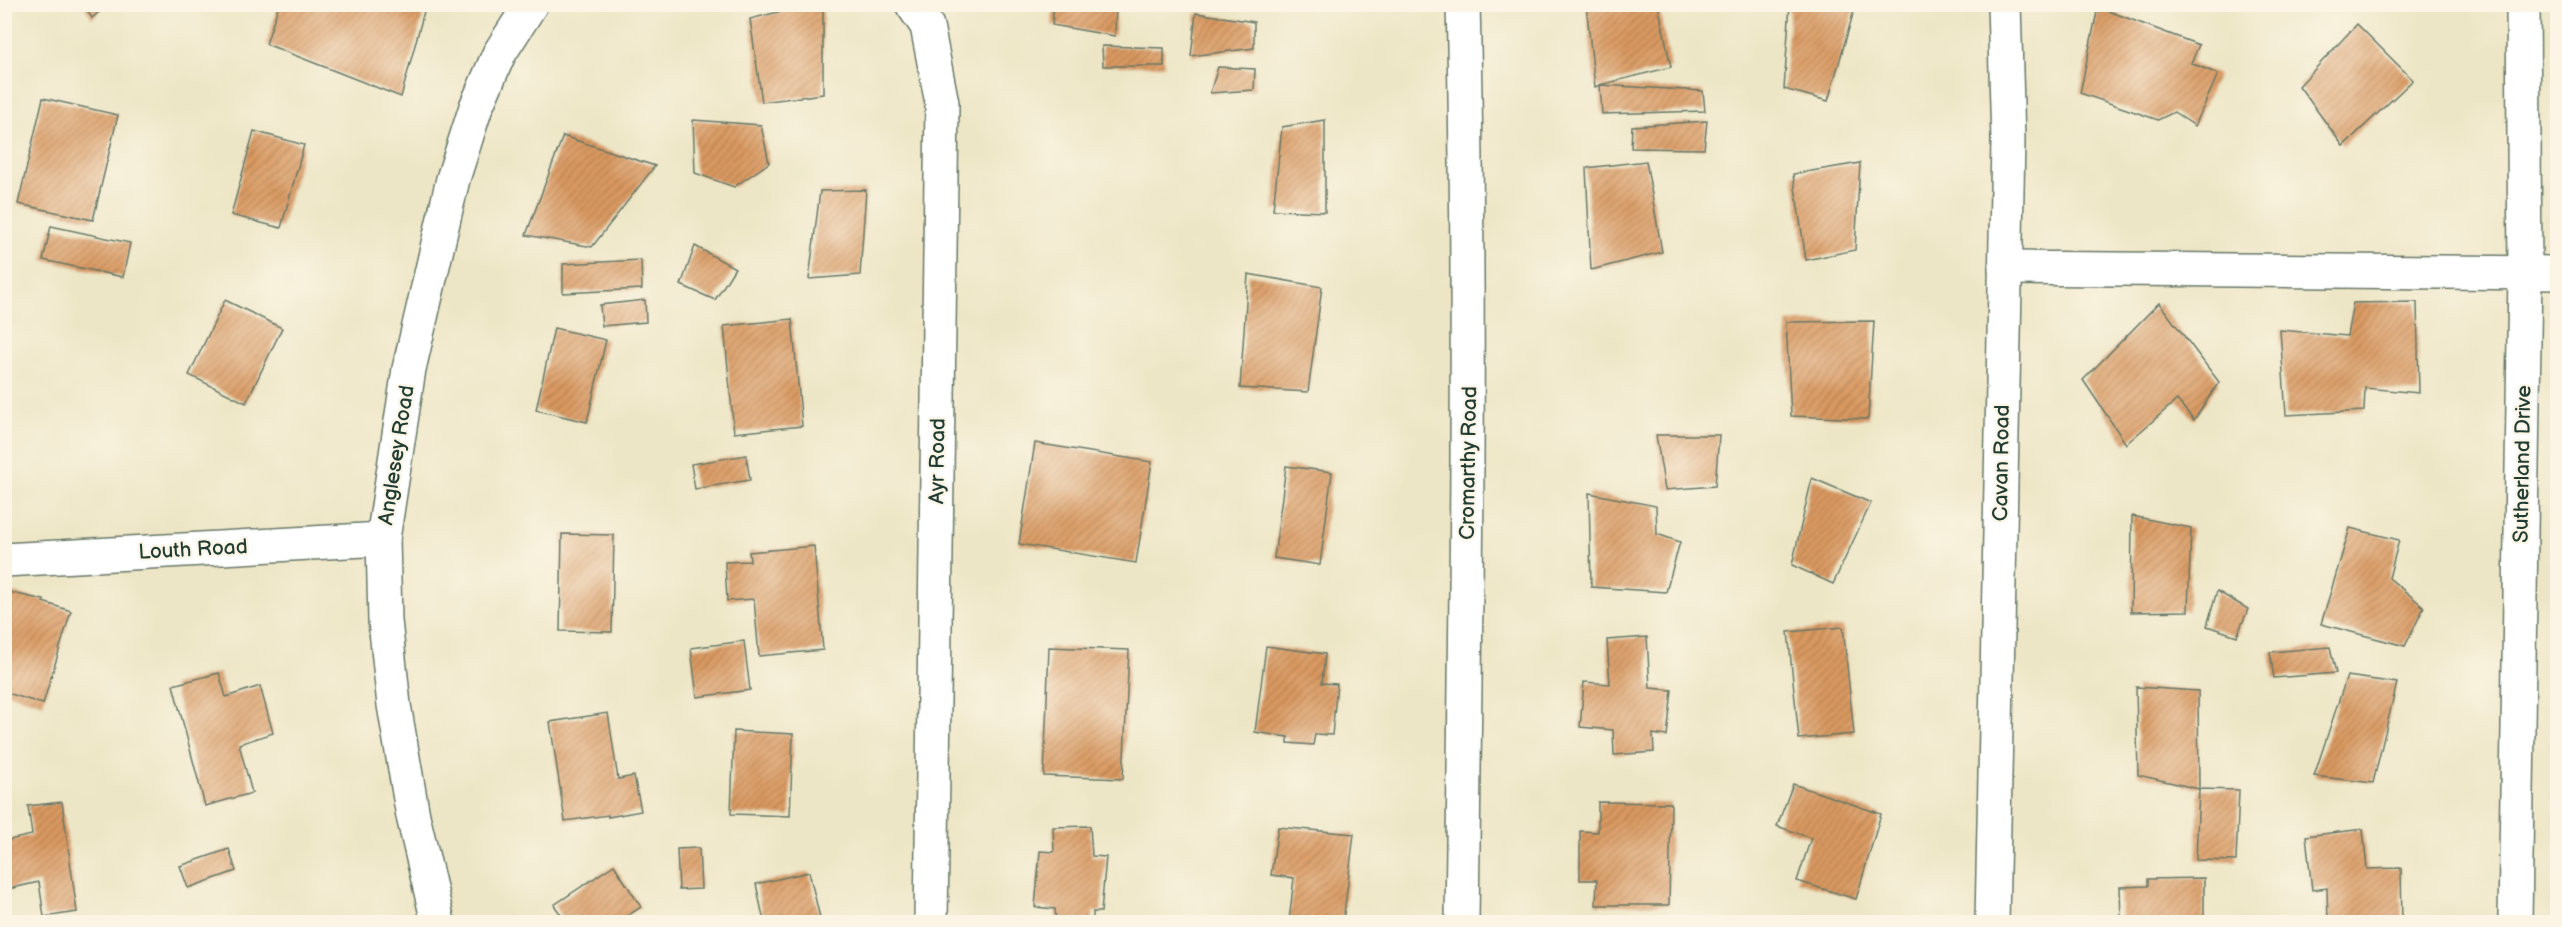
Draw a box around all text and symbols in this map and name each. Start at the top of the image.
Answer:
street label: Anglesey Road [373,383,420,527]
street label: Sutherland Drive [2509,385,2536,543]
street label: Cromarthy Road [1455,386,1482,540]
street label: Cavan Road [1988,404,2015,522]
street label: Ayr Road [924,418,951,504]
street label: Louth Road [138,534,248,565]

